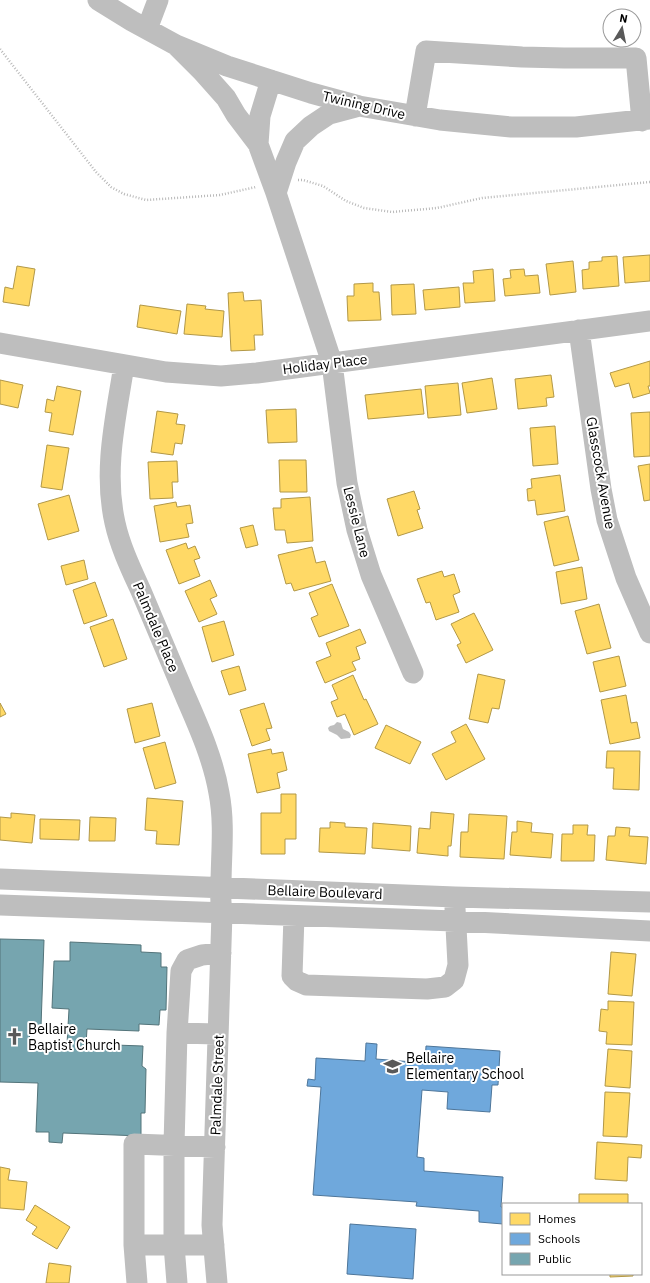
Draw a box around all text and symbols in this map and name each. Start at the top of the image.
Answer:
north arrow [602,8,642,48]
text: N [619,11,629,26]
street label: Twining Drive [321,87,407,123]
street label: Holiday Place [282,350,369,378]
street label: Glasscock Avenue [582,415,620,531]
street label: Lessie Lane [339,485,375,560]
street label: Palmdale Place [129,579,183,675]
street label: Bellaire Boulevard [267,881,383,903]
place label: Bellaire Baptist Church [28,1020,121,1054]
church icon: Bellaire Baptist Church [5,1027,25,1047]
street label: Palmdale Street [206,1034,228,1136]
place label: Bellaire Elementary School [406,1049,524,1083]
school or university icon: Bellaire Elementary School [383,1056,403,1076]
legend [502,1203,642,1275]
text: Homes [538,1211,576,1226]
text: Schools [538,1231,581,1246]
text: Public [538,1251,571,1266]

